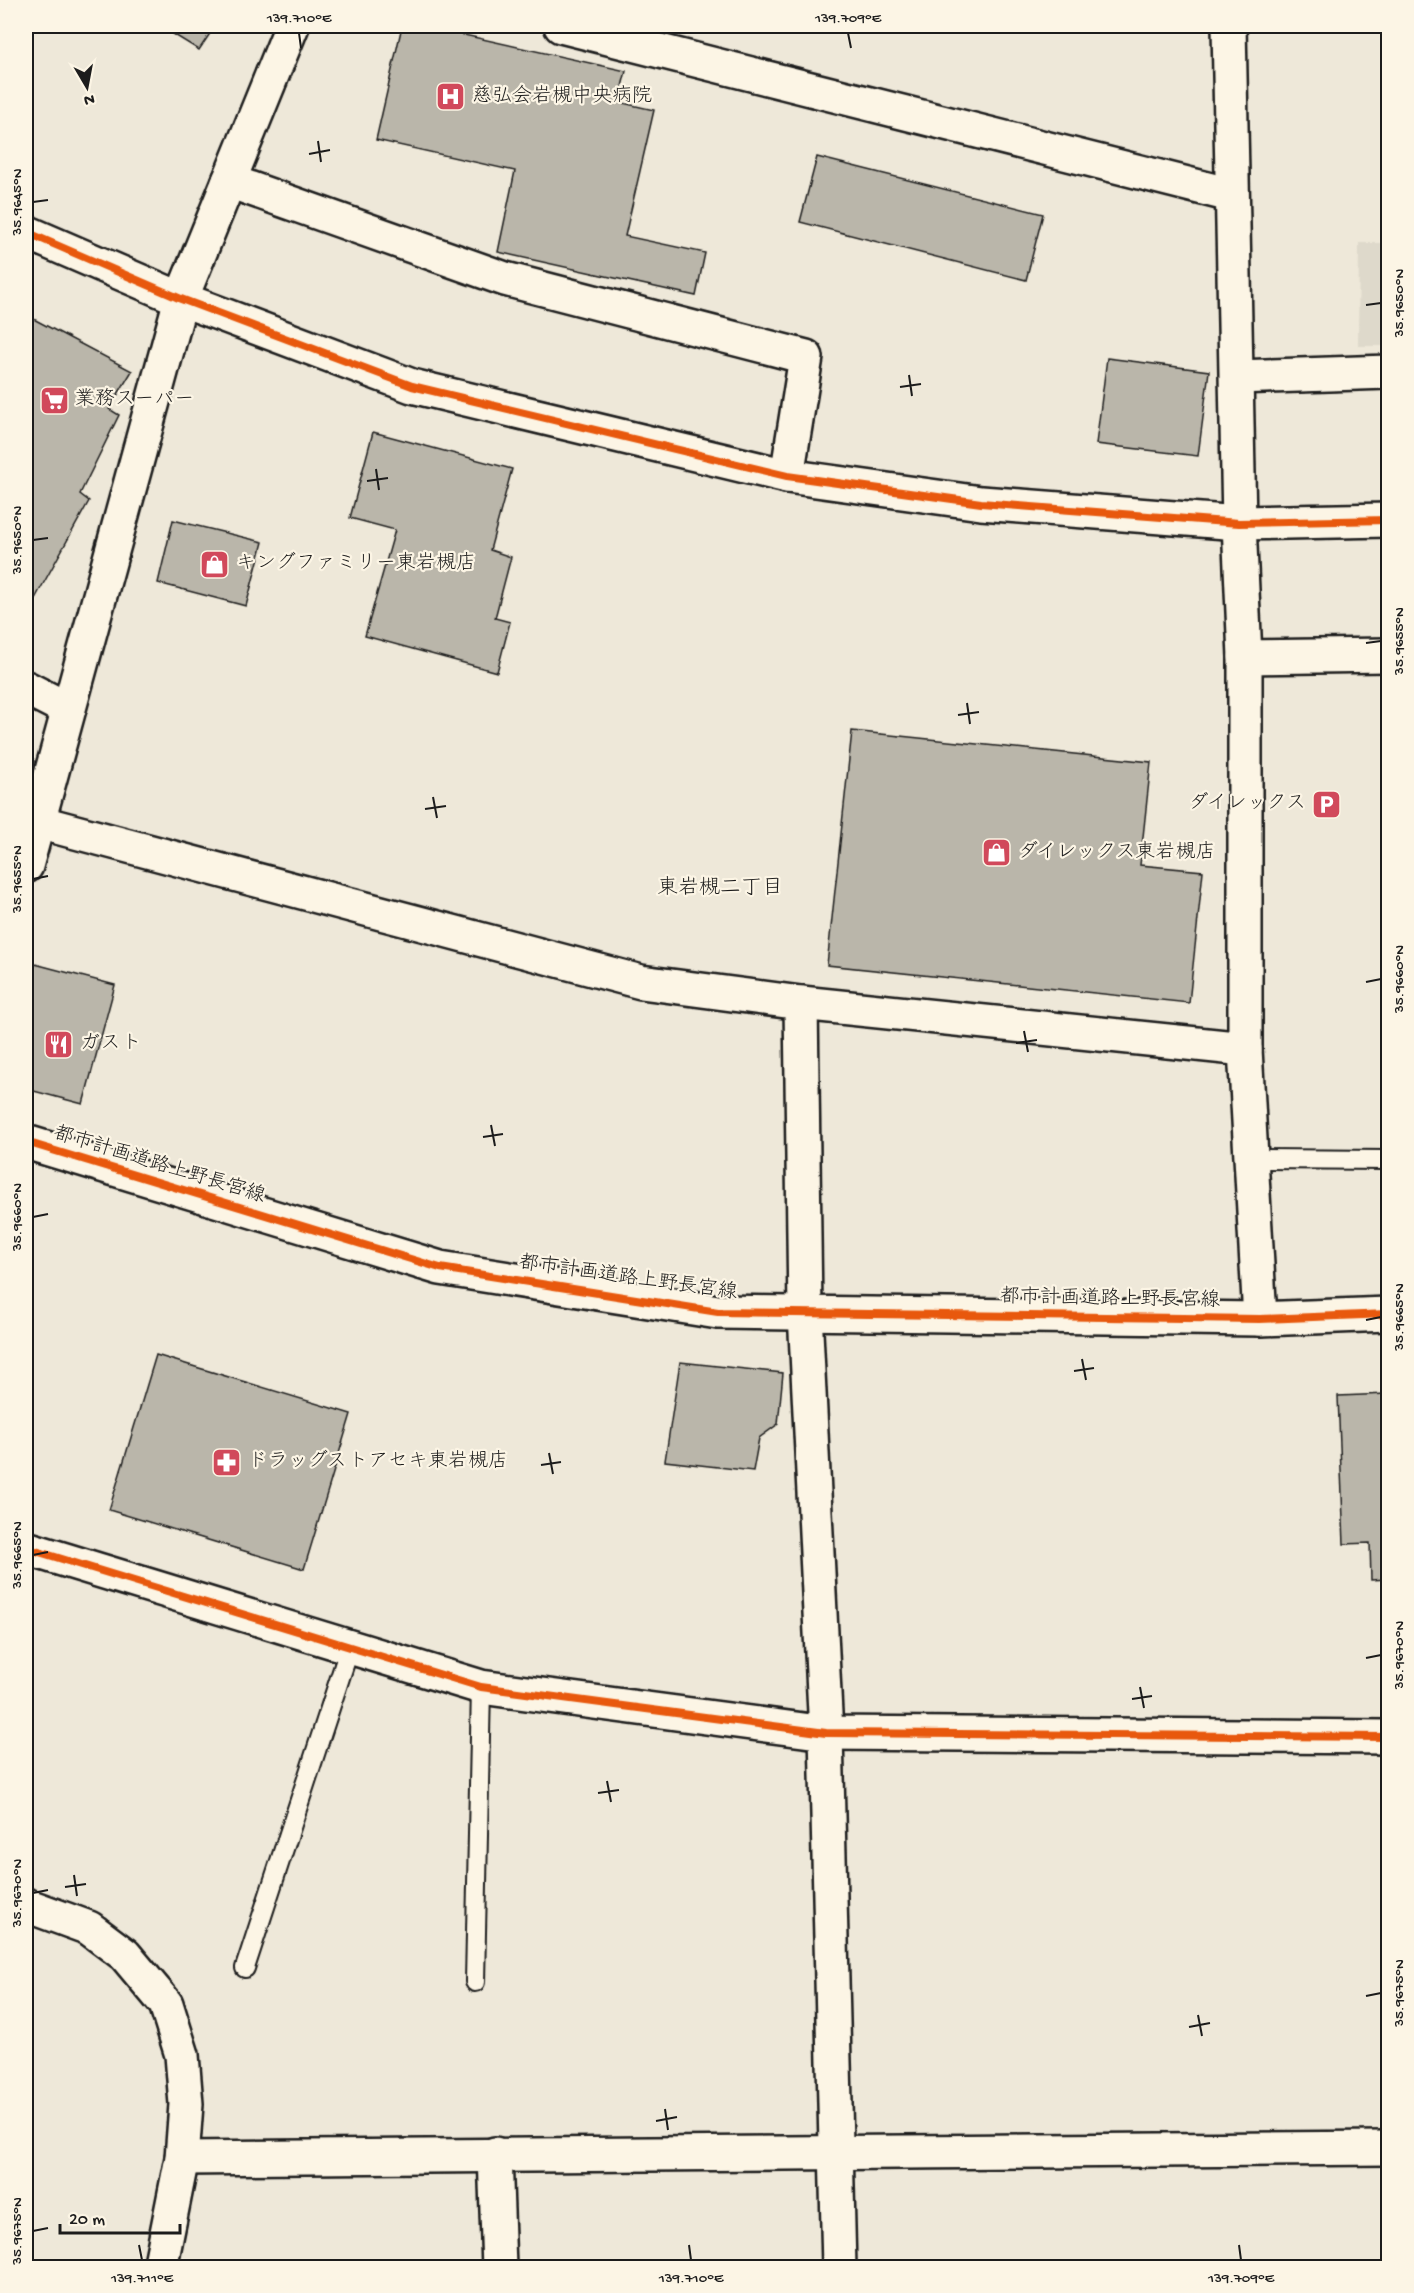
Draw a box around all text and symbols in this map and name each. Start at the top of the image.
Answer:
text: 139.710°E [266,10,332,28]
text: 139.709°E [814,10,882,28]
north arrow [57,57,117,117]
hospital icon: 慈弘会岩槻中央病院 [435,81,467,113]
place label: 慈弘会岩槻中央病院 [472,84,652,109]
text: N [82,88,96,109]
text: 35.9645°N [9,168,27,237]
text: 35.9650°N [1391,269,1409,338]
supermarket icon: 業務スーパー [38,384,70,416]
place label: 業務スーパー [75,387,194,412]
text: 35.9650°N [9,506,27,575]
shop icon: キングファミリー東岩槻店 [199,548,231,580]
place label: キングファミリー東岩槻店 [236,551,476,576]
text: 35.9655°N [1391,607,1409,676]
parking icon: ダイレックス [1311,788,1343,820]
place label: ダイレックス [1188,791,1306,816]
shop icon: ダイレックス東岩槻店 [981,837,1013,869]
place label: ダイレックス東岩槻店 [1018,840,1216,865]
text: 35.9655°N [9,845,27,914]
district label: 東岩槻二丁目 [657,875,783,902]
text: 35.9660°N [1391,945,1409,1014]
restaurant icon: ガスト [43,1028,75,1060]
place label: ガスト [80,1032,142,1056]
street label: 都市計画道路上野長宮線 [50,1121,268,1209]
text: 35.9660°N [9,1183,27,1252]
street label: 都市計画道路上野長宮線 [517,1250,739,1306]
text: 35.9665°N [1391,1283,1409,1352]
street label: 都市計画道路上野長宮線 [1000,1285,1220,1313]
pharmacy icon: ドラッグストアセキ東岩槻店 [211,1446,243,1478]
place label: ドラッグストアセキ東岩槻店 [248,1449,508,1474]
text: 35.9665°N [9,1521,27,1590]
text: 35.9670°N [1391,1621,1409,1690]
text: 35.9670°N [9,1859,27,1928]
text: 35.9675°N [1391,1959,1409,2028]
text: 35.9675°N [9,2197,27,2266]
scale bar [60,2197,180,2235]
text: 20 m [69,2210,105,2231]
text: 139.711°E [110,2270,174,2288]
text: 139.710°E [658,2270,724,2288]
text: 139.709°E [1207,2270,1275,2288]

